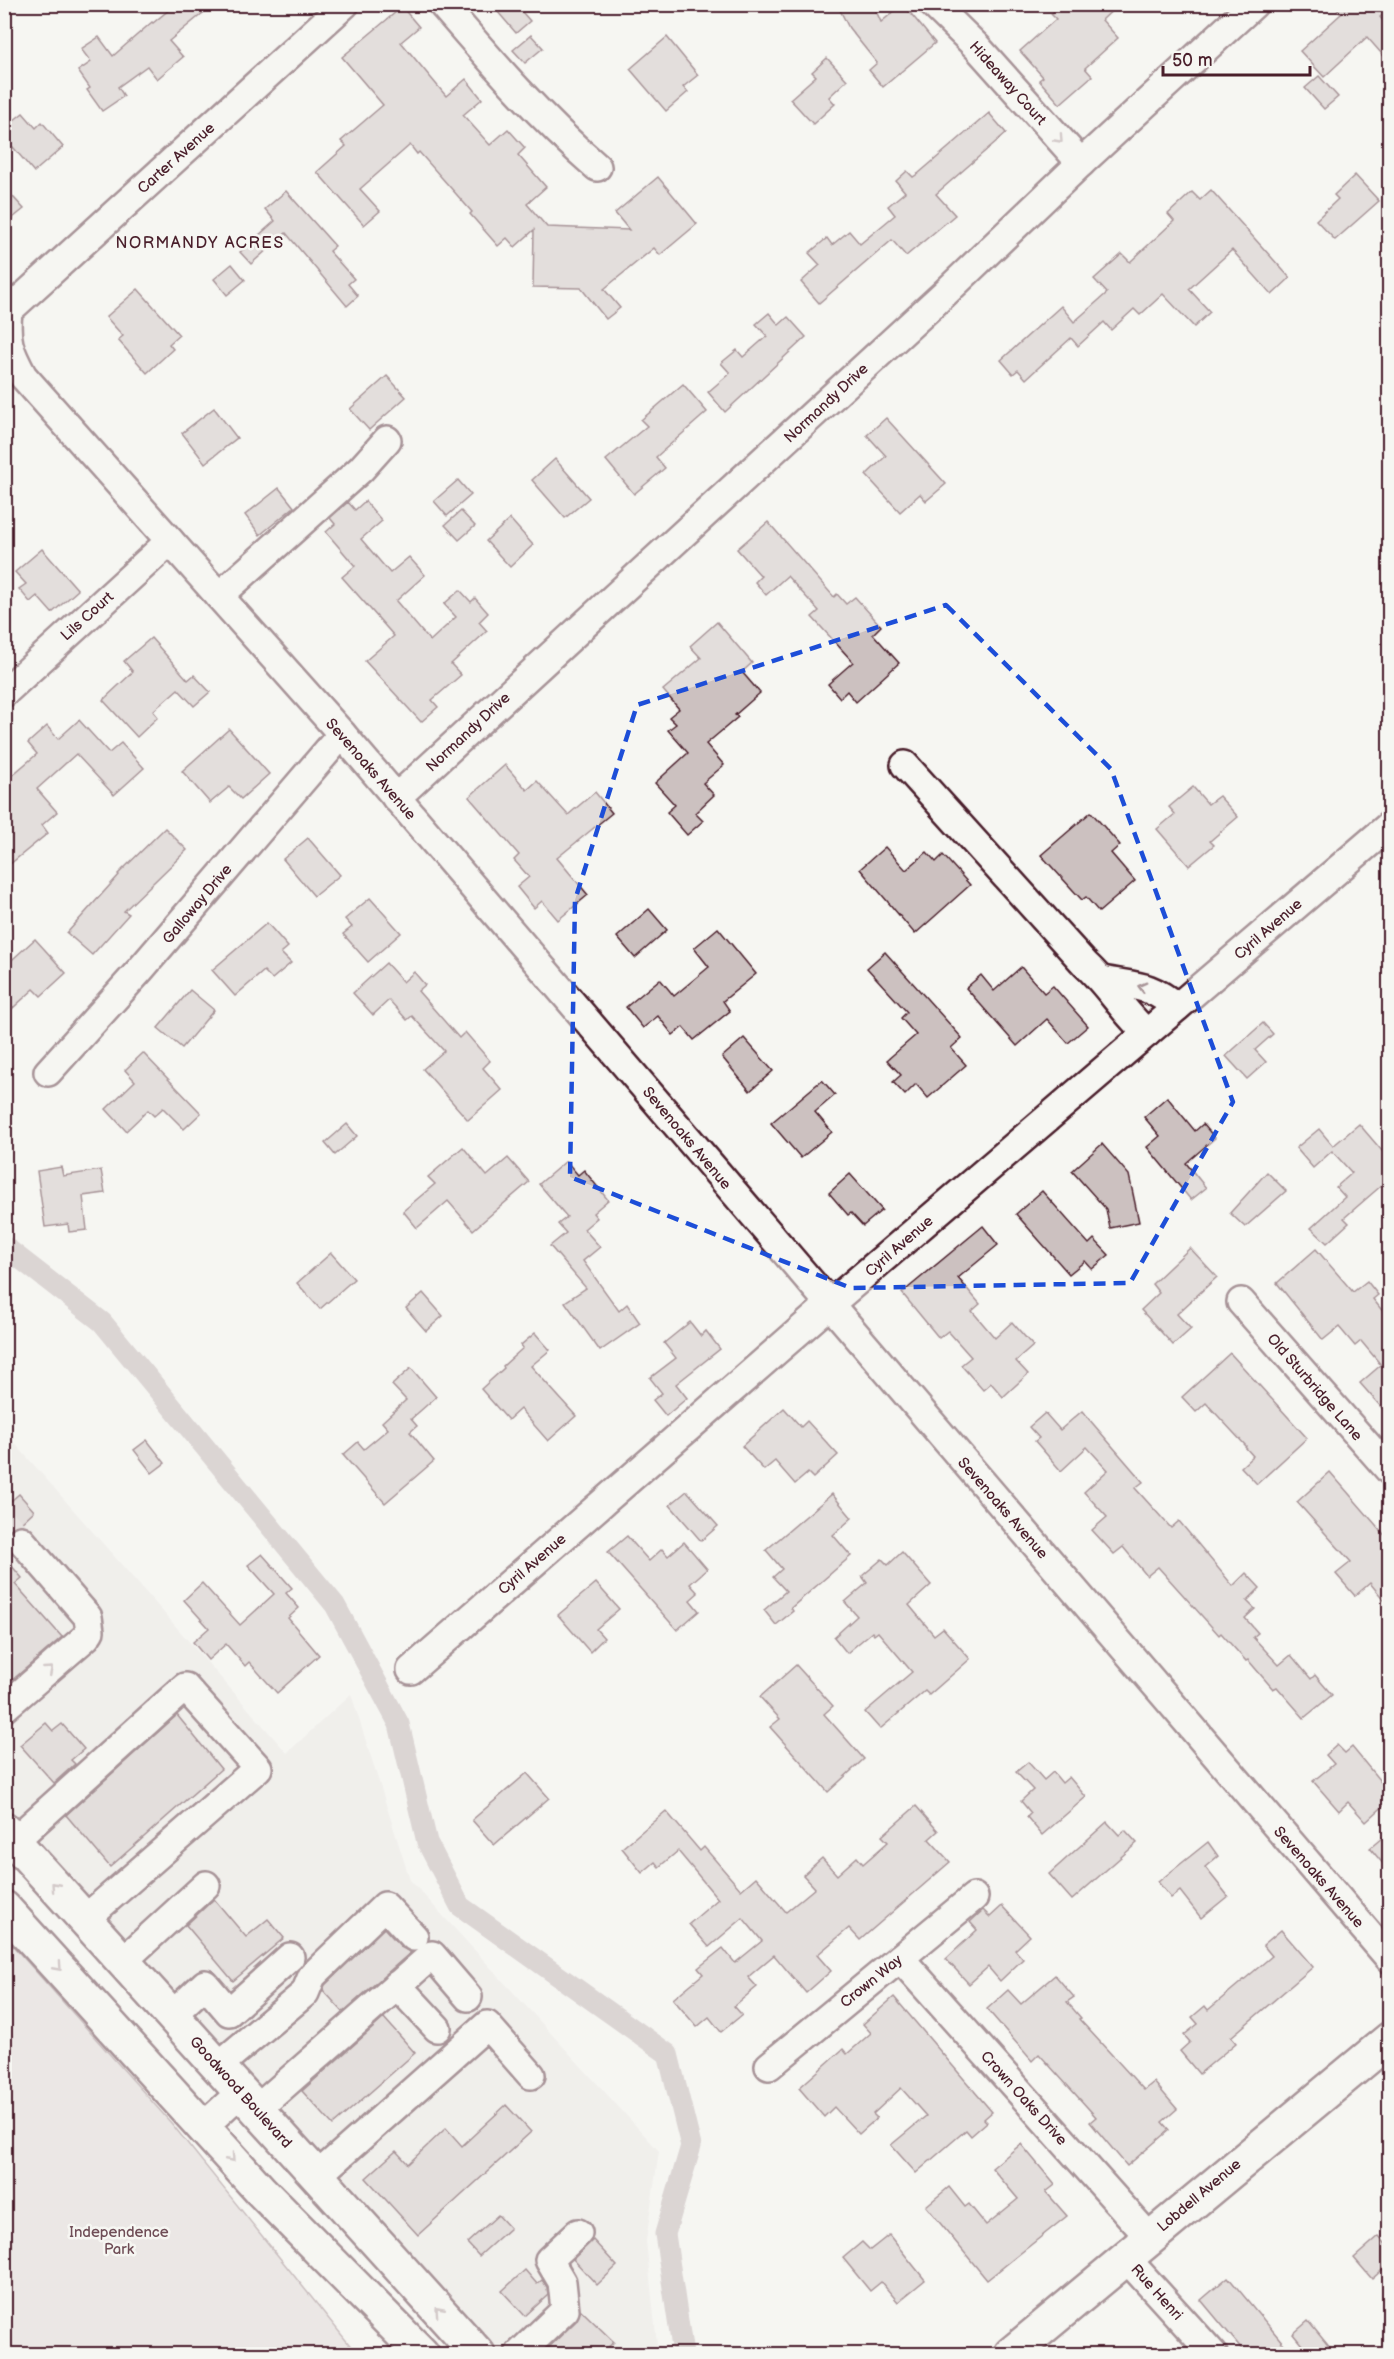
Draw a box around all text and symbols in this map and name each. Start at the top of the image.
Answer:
street label: Hideaway Court [965,37,1051,129]
scale bar [1163,39,1310,77]
text: 50 m [1172,50,1213,71]
street label: Carter Avenue [134,119,219,198]
one-way arrow [1052,132,1063,142]
district label: NORMANDY ACRES [115,234,285,253]
street label: Normandy Drive [780,359,872,447]
street label: Lils Court [57,587,118,645]
street label: Normandy Drive [422,688,514,776]
street label: Sevenoaks Avenue [321,715,420,824]
street label: Galloway Drive [159,860,236,948]
street label: Cyril Avenue [1230,895,1306,964]
one-way arrow [1137,982,1148,994]
street label: Sevenoaks Avenue [638,1083,735,1194]
street label: Cyril Avenue [861,1212,937,1281]
street label: Old Sturbridge Lane [1263,1330,1366,1445]
street label: Sevenoaks Avenue [953,1454,1052,1563]
street label: Cyril Avenue [494,1530,570,1599]
one-way arrow [42,1666,53,1677]
street label: Sevenoaks Avenue [1269,1823,1368,1932]
one-way arrow [51,1882,62,1893]
street label: Crown Way [836,1950,906,2012]
one-way arrow [51,1960,62,1971]
street label: Goodwood Boulevard [185,2032,296,2152]
street label: Crown Oaks Drive [976,2047,1071,2150]
one-way arrow [224,2151,235,2162]
street label: Lobdell Avenue [1153,2155,1245,2236]
park label: Independence Park [69,2223,169,2259]
street label: Rue Henri [1126,2260,1187,2324]
one-way arrow [435,2307,446,2318]

